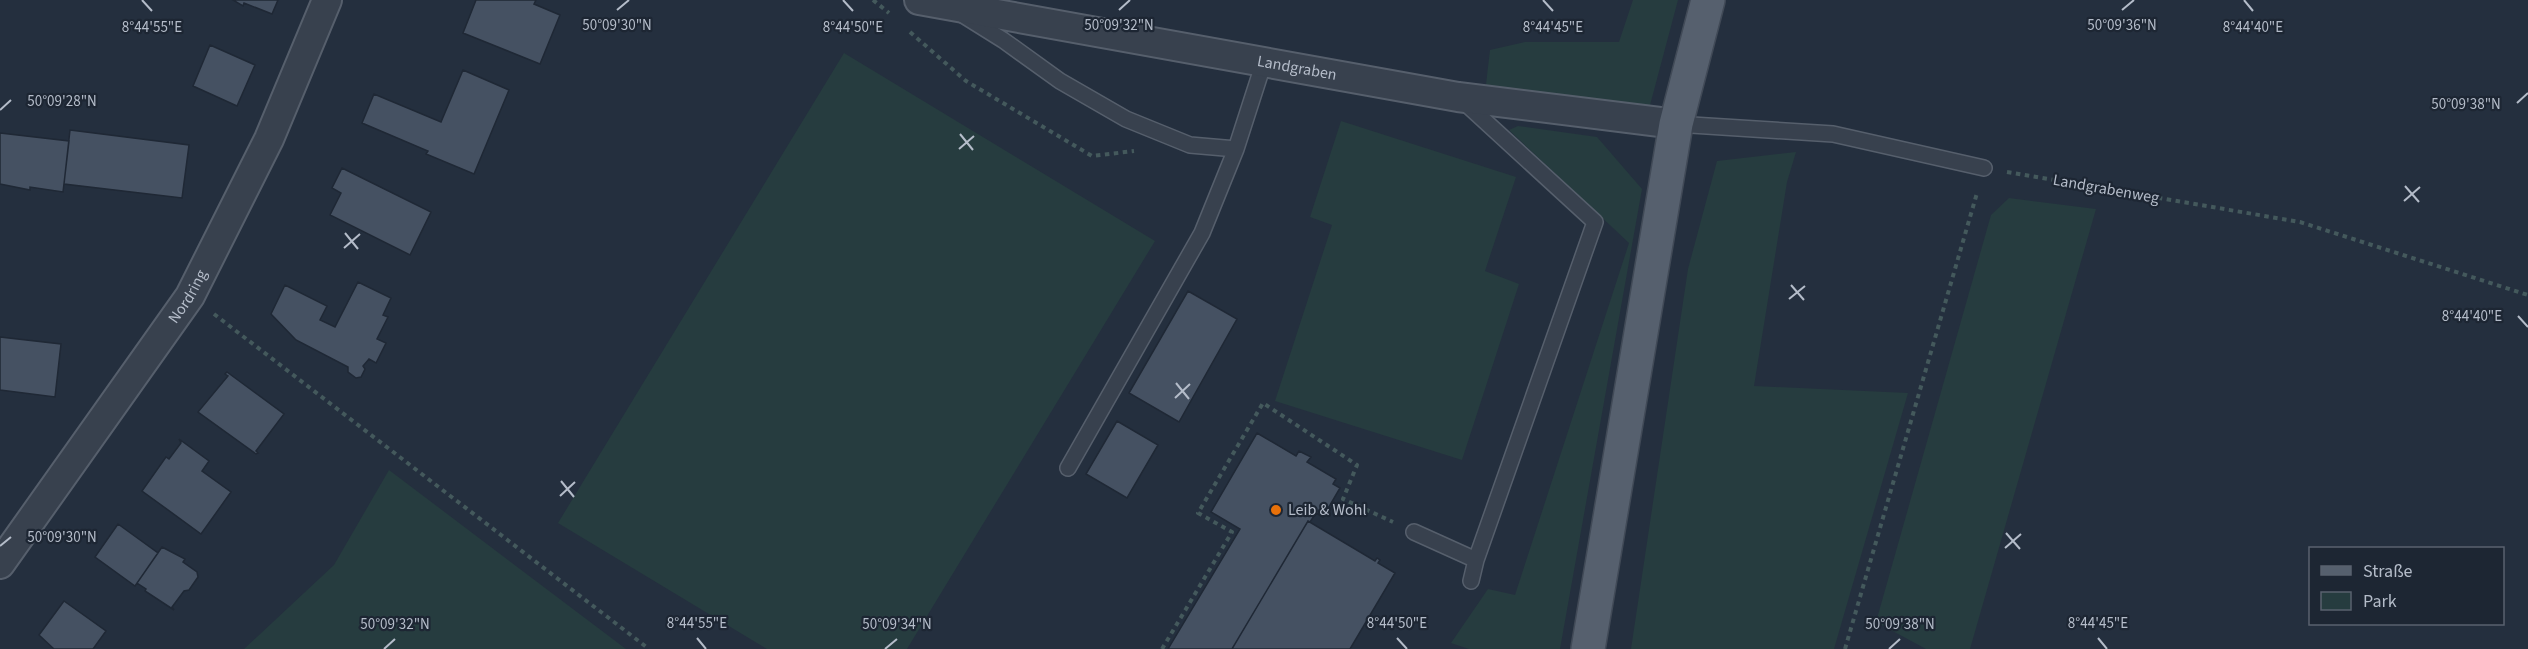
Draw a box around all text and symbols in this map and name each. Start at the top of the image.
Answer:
text: 50°09'30"N [582,15,652,36]
text: 50°09'32"N [1084,15,1154,36]
text: 50°09'36"N [2087,15,2157,36]
text: 8°44'55"E [122,17,182,38]
text: 8°44'50"E [823,17,883,38]
text: 8°44'45"E [1523,17,1583,38]
text: 8°44'40"E [2223,17,2283,38]
street label: Landgraben [1255,50,1338,86]
text: 50°09'28"N [27,91,97,112]
text: 50°09'38"N [2431,94,2501,115]
street label: Landgrabenweg [2051,169,2161,209]
street label: Nordring [163,266,213,328]
text: 8°44'40"E [2442,306,2502,327]
place label: Leib & Wohl [1288,499,1366,521]
marker: Leib & Wohl [1269,503,1283,517]
text: 50°09'30"N [27,527,97,548]
legend [2309,547,2504,625]
text: Straße [2363,559,2413,584]
text: Park [2363,589,2397,614]
text: 8°44'55"E [667,613,727,634]
text: 8°44'50"E [1367,613,1427,634]
text: 8°44'45"E [2068,613,2128,634]
text: 50°09'32"N [360,614,430,635]
text: 50°09'34"N [862,614,932,635]
text: 50°09'38"N [1865,614,1935,635]

